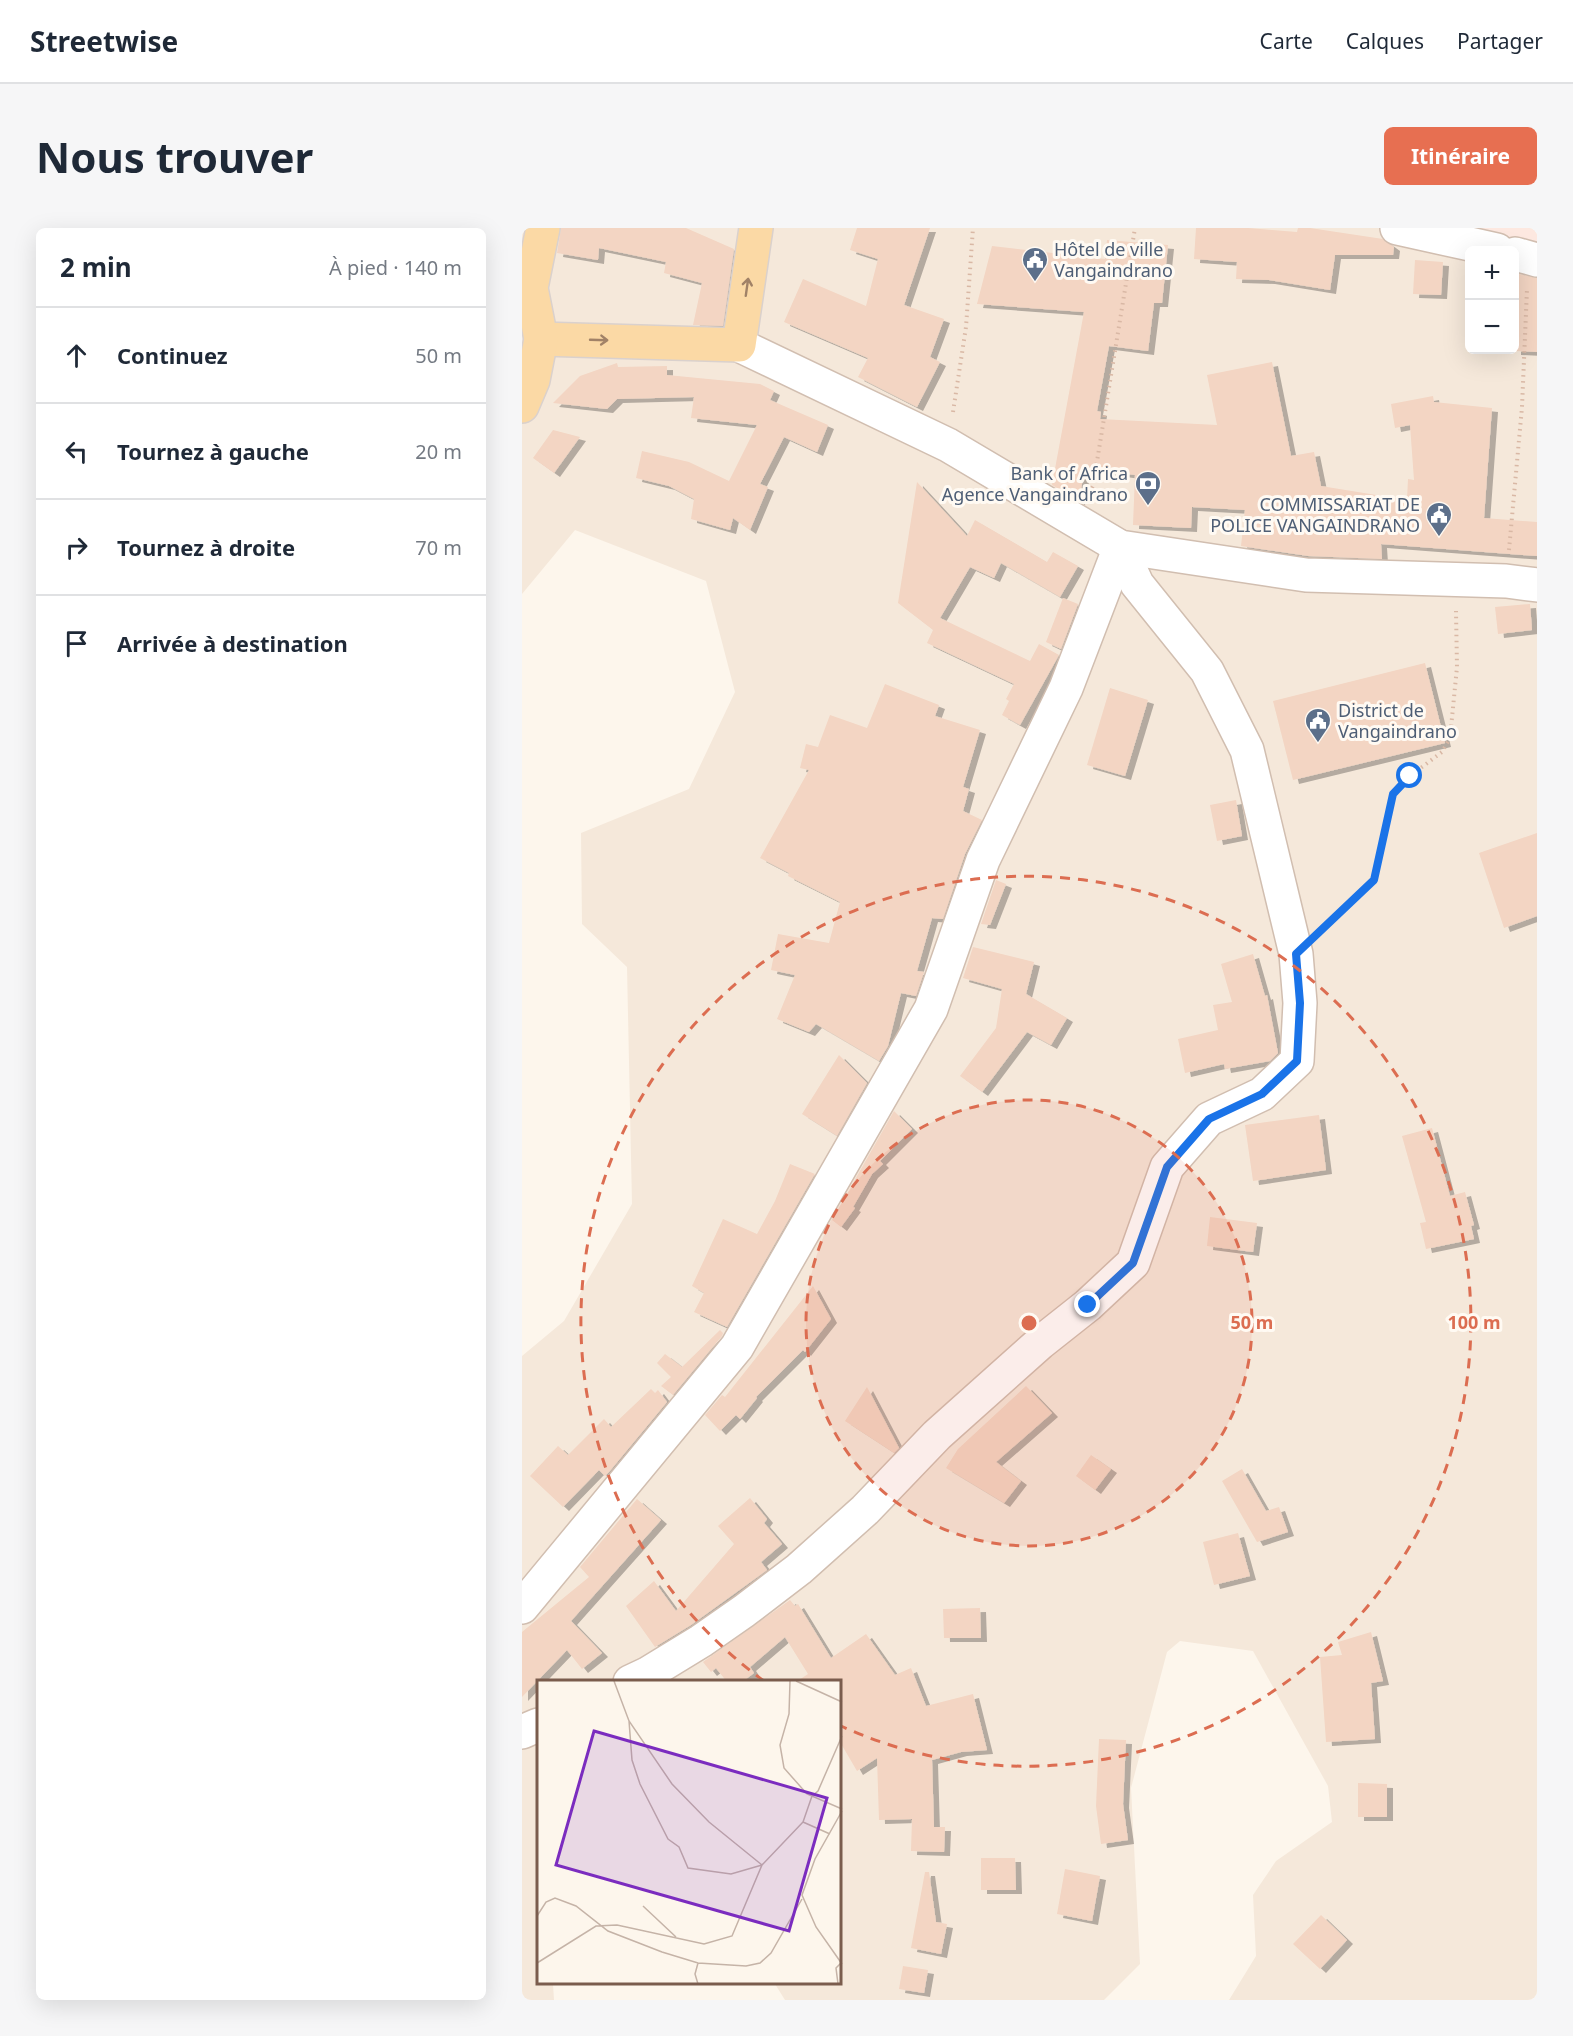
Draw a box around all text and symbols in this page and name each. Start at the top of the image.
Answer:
text: Streetwise [30,22,178,60]
text: Carte [1260,27,1313,55]
text: Calques [1346,27,1424,55]
text: Partager [1457,27,1543,55]
button: Itinéraire [1384,127,1537,185]
text: Nous trouver [36,128,313,185]
place label: Hôtel de ville Vangaindrano [1054,237,1173,282]
public building icon: Hôtel de ville Vangaindrano [1020,245,1050,283]
map controls [1465,246,1519,354]
button: + [1465,246,1519,300]
text: 2 min [60,249,132,285]
text: À pied · 140 m [329,254,462,281]
one-way arrow [742,278,753,298]
button: − [1465,300,1519,354]
one-way arrow [589,335,609,346]
icon: ahead [60,339,93,372]
text: Continuez [117,340,228,370]
text: 50 m [415,342,462,369]
icon: left [60,435,93,468]
text: Tournez à gauche [117,436,309,466]
text: 20 m [415,438,462,465]
place label: Bank of Africa Agence Vangaindrano [942,461,1128,506]
bank icon: Bank of Africa Agence Vangaindrano [1133,469,1163,507]
place label: COMMISSARIAT DE POLICE VANGAINDRANO [1210,492,1420,537]
public building icon: COMMISSARIAT DE POLICE VANGAINDRANO [1424,500,1454,538]
icon: right [60,531,93,564]
text: Tournez à droite [117,532,295,562]
text: 70 m [415,534,462,561]
icon: arrive [60,627,93,660]
text: Arrivée à destination [117,628,348,658]
place label: District de Vangaindrano [1338,698,1457,743]
public building icon: District de Vangaindrano [1303,706,1333,744]
route start [1396,762,1422,788]
route end [1074,1291,1100,1317]
text: 50 m [1231,1310,1273,1334]
text: 100 m [1447,1310,1501,1334]
centre of rings [1019,1313,1039,1333]
inset map [537,1680,842,1985]

